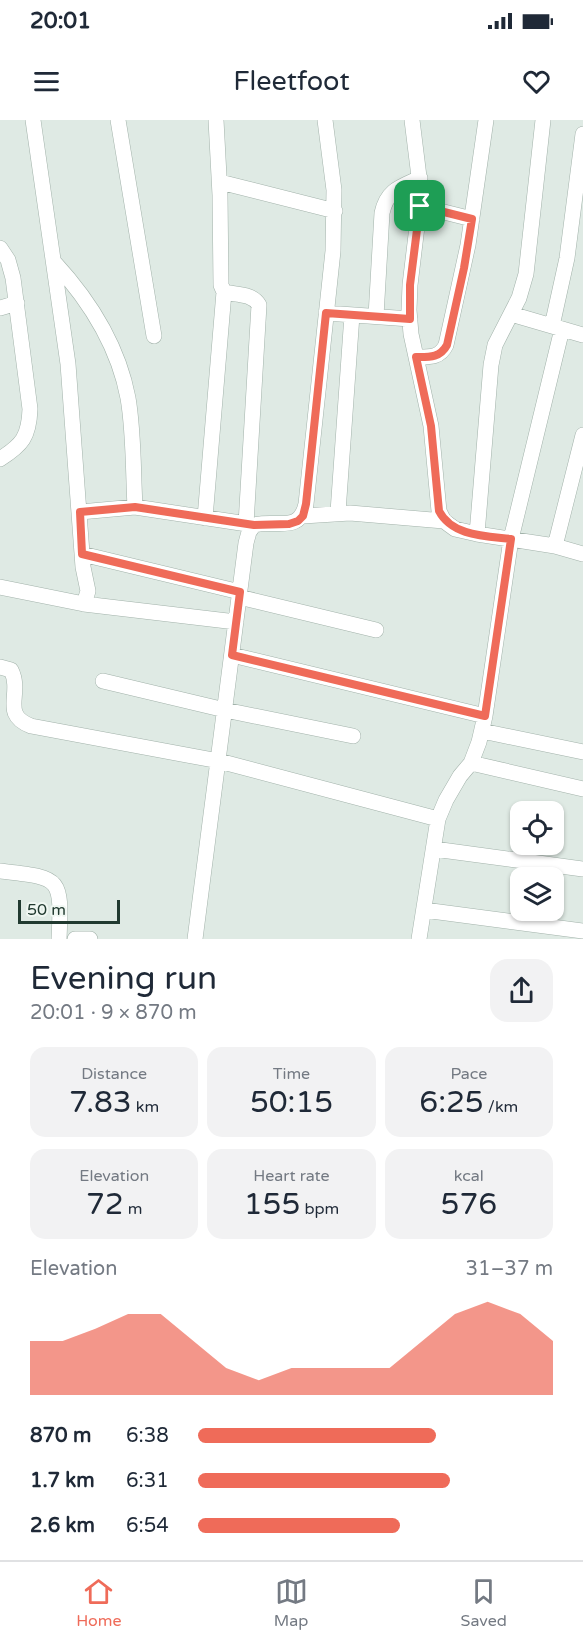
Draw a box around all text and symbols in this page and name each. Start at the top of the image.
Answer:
text: 20:01 [30,8,91,34]
icon: menu [30,65,63,98]
text: Fleetfoot [233,65,350,98]
icon: heart [520,65,553,98]
pin [394,180,445,231]
icon: arrive [403,189,436,222]
map controls [510,801,564,921]
button: locate [510,801,564,855]
button: layers [510,867,564,921]
scale bar [18,897,120,924]
text: 50 m [27,900,66,920]
text: Evening run [30,959,217,998]
button: share [490,959,553,1022]
text: 20:01 · 9 × 870 m [30,1001,197,1025]
text: Distance [81,1064,147,1084]
text: Time [273,1064,310,1084]
text: Pace [450,1064,487,1084]
text: 7.83 [69,1084,132,1121]
text: 50:15 [250,1084,333,1121]
text: 6:25 [419,1084,484,1121]
text: km [132,1097,159,1117]
text: /km [484,1097,518,1117]
text: Elevation [79,1166,149,1186]
text: Heart rate [253,1166,330,1186]
text: kcal [454,1166,484,1186]
text: 72 [86,1186,124,1223]
text: 155 [244,1186,300,1223]
text: 576 [441,1186,497,1223]
text: m [124,1199,142,1219]
text: bpm [300,1199,339,1219]
text: Elevation [30,1257,117,1281]
text: 31–37 m [466,1257,553,1281]
text: 870 m [30,1424,91,1448]
text: 6:38 [126,1424,169,1448]
text: 1.7 km [30,1469,95,1493]
text: 6:31 [126,1469,169,1493]
text: 2.6 km [30,1514,95,1538]
text: 6:54 [126,1514,169,1538]
tab: Home [76,1575,121,1631]
tab: Map [274,1575,308,1631]
tab: Saved [461,1575,507,1631]

